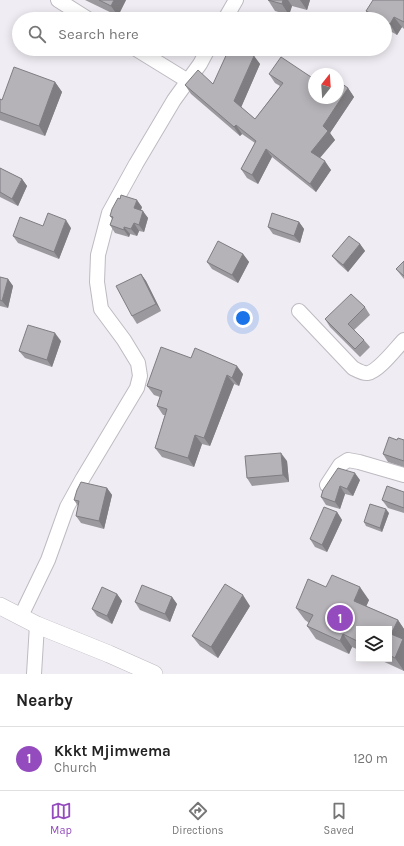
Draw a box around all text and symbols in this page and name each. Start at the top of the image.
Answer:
search box [12,12,392,56]
icon: search [26,23,48,45]
text: Search here [58,25,139,43]
north arrow [308,68,344,104]
your location [233,308,253,328]
pin: 1 [327,603,353,633]
map controls [356,626,392,662]
button: layers [356,626,392,662]
text: Nearby [16,690,73,710]
text: Kkkt Mjimwema [54,742,171,760]
text: 1 [27,751,31,766]
text: 120 m [353,751,388,766]
text: Church [54,760,97,775]
tab: Map [50,800,72,837]
tab: Directions [172,800,224,837]
tab: Saved [324,800,354,837]

